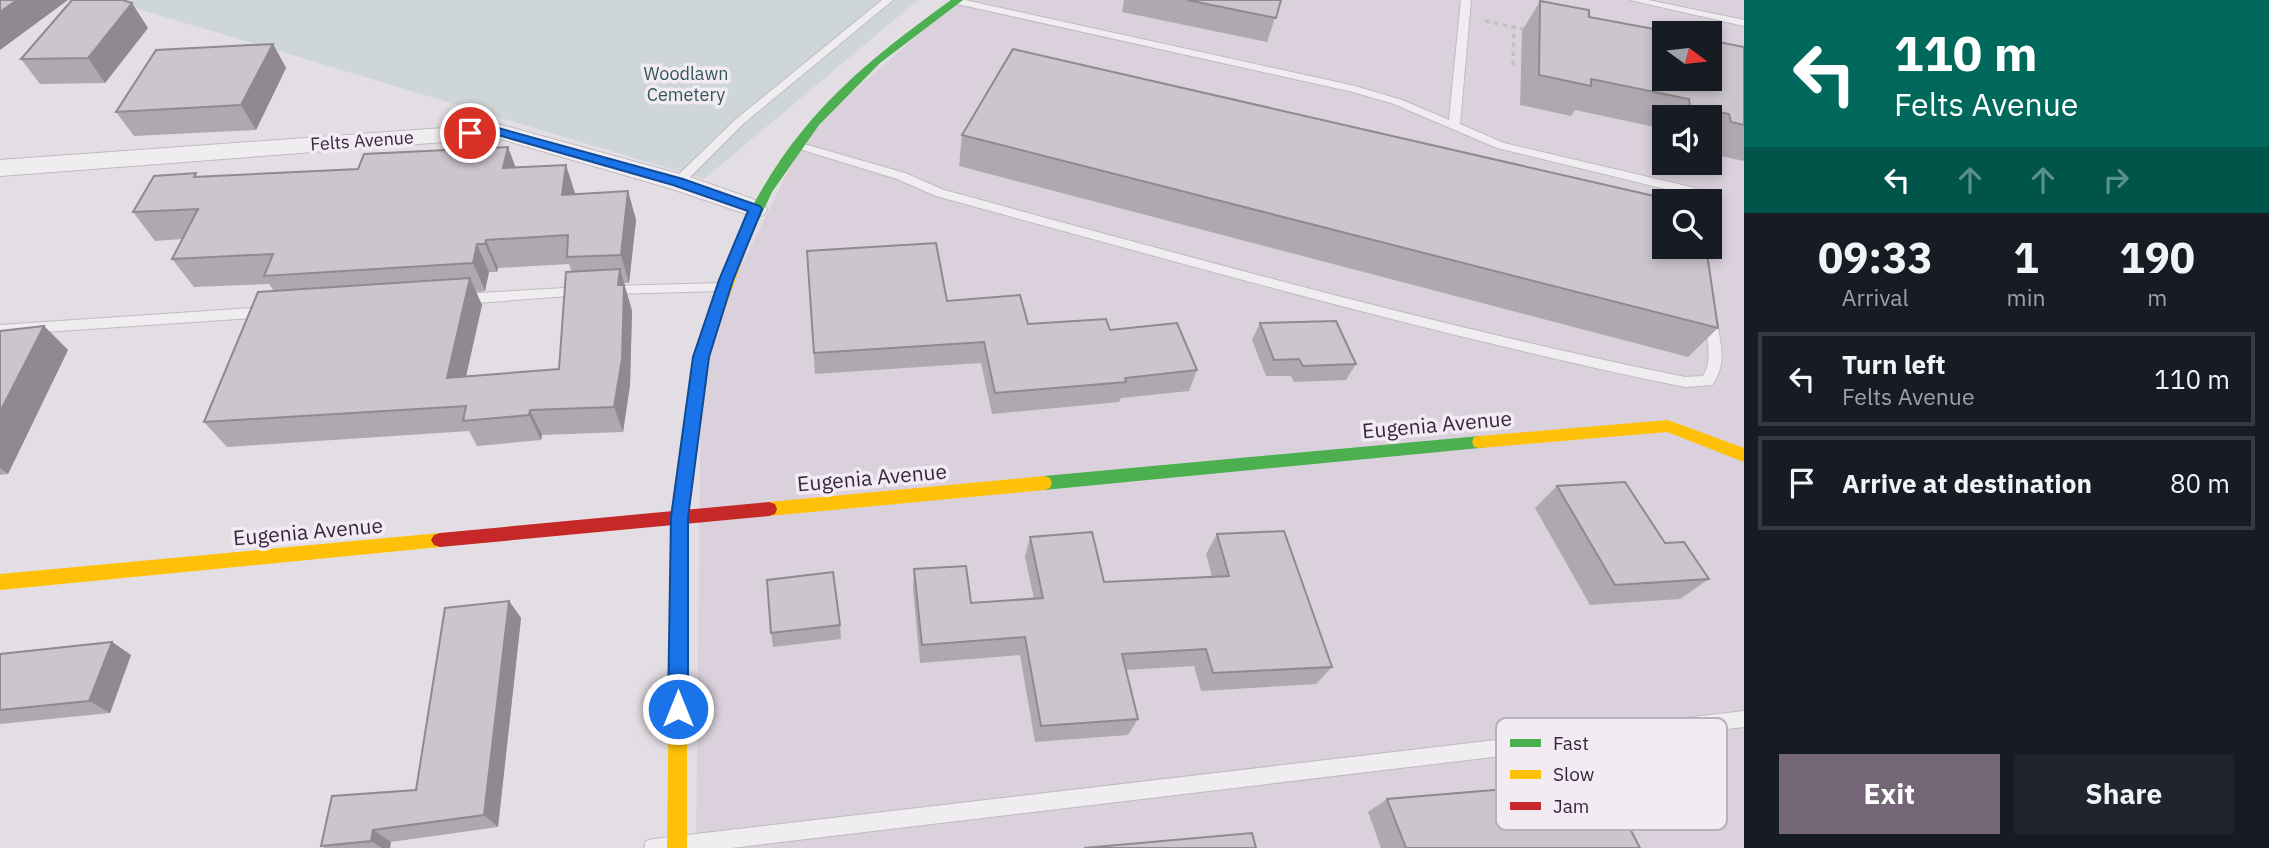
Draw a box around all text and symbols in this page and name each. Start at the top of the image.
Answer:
north arrow [1652,21,1722,91]
map controls [1652,21,1722,259]
text: 110 m [1894,21,2038,84]
icon: left [1779,28,1870,119]
park label: Woodlawn Cemetery [644,62,728,106]
text: Felts Avenue [1894,83,2078,125]
pin [440,103,500,163]
button: sound [1652,105,1722,175]
icon: arrive [451,114,489,152]
street label: Felts Avenue [309,125,415,156]
icon: left [1878,161,1916,199]
icon: ahead [1951,161,1989,199]
icon: ahead [2024,161,2062,199]
icon: right [2097,161,2135,199]
button: search [1652,189,1722,259]
text: 09:33 [1818,230,1933,285]
text: 1 [2013,230,2039,285]
text: 190 [2119,230,2195,285]
text: Arrival [1842,282,1909,312]
text: min [2007,282,2045,312]
text: m [2147,282,2167,312]
text: Turn left [1842,347,1945,381]
icon: left [1783,360,1821,398]
text: 110 m [2154,362,2230,396]
text: Felts Avenue [1842,381,1975,411]
street label: Eugenia Avenue [1361,404,1513,444]
street label: Eugenia Avenue [796,457,948,497]
icon: arrive [1783,464,1821,502]
text: Arrive at destination [1842,466,2092,500]
text: 80 m [2170,466,2230,500]
street label: Eugenia Avenue [232,511,384,551]
position arrow [641,672,715,746]
legend [1496,718,1727,830]
text: Fast [1553,731,1589,755]
button: Exit [1779,754,2000,834]
button: Share [2014,754,2234,834]
text: Slow [1553,762,1594,786]
text: Jam [1553,794,1589,818]

